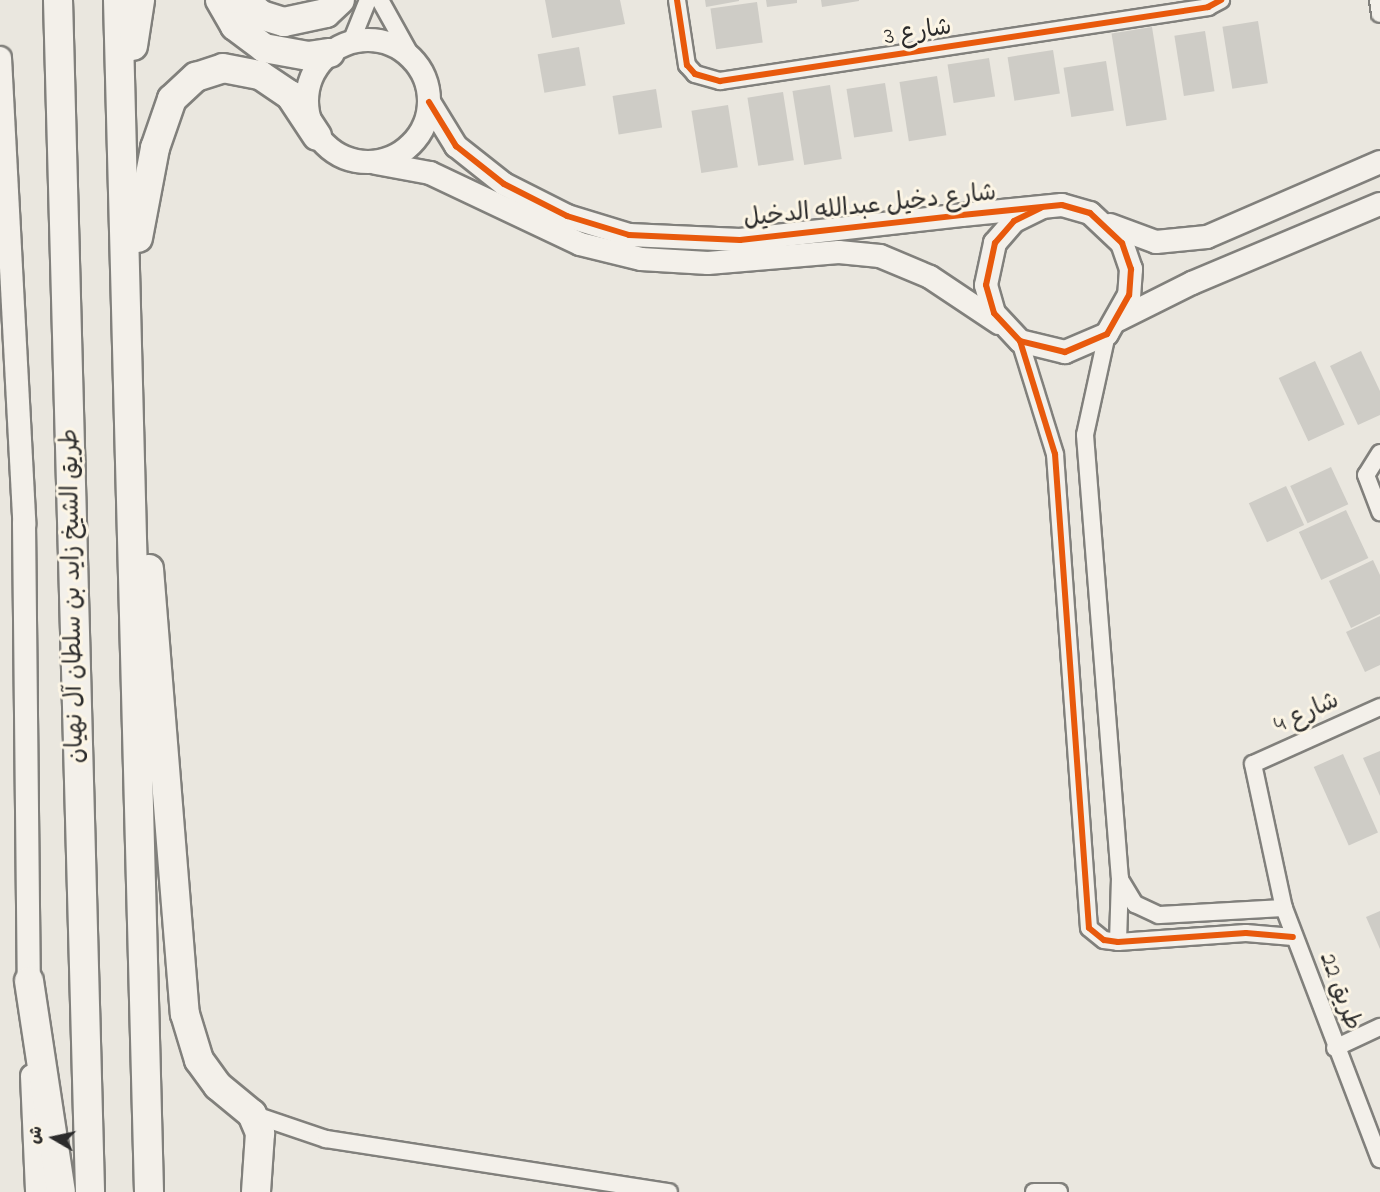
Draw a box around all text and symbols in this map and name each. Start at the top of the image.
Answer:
street label: شارع 3 [882,13,954,53]
street label: شارع دخيل عبدالله الدخيل [742,179,998,235]
street label: طريق الشيخ زايد بن سلطان آل نهيان [57,428,91,764]
street label: شارع 4 [1270,687,1344,741]
street label: طريق 22 [1312,949,1366,1035]
north arrow [24,1108,84,1168]
text: ش [23,1125,49,1146]

